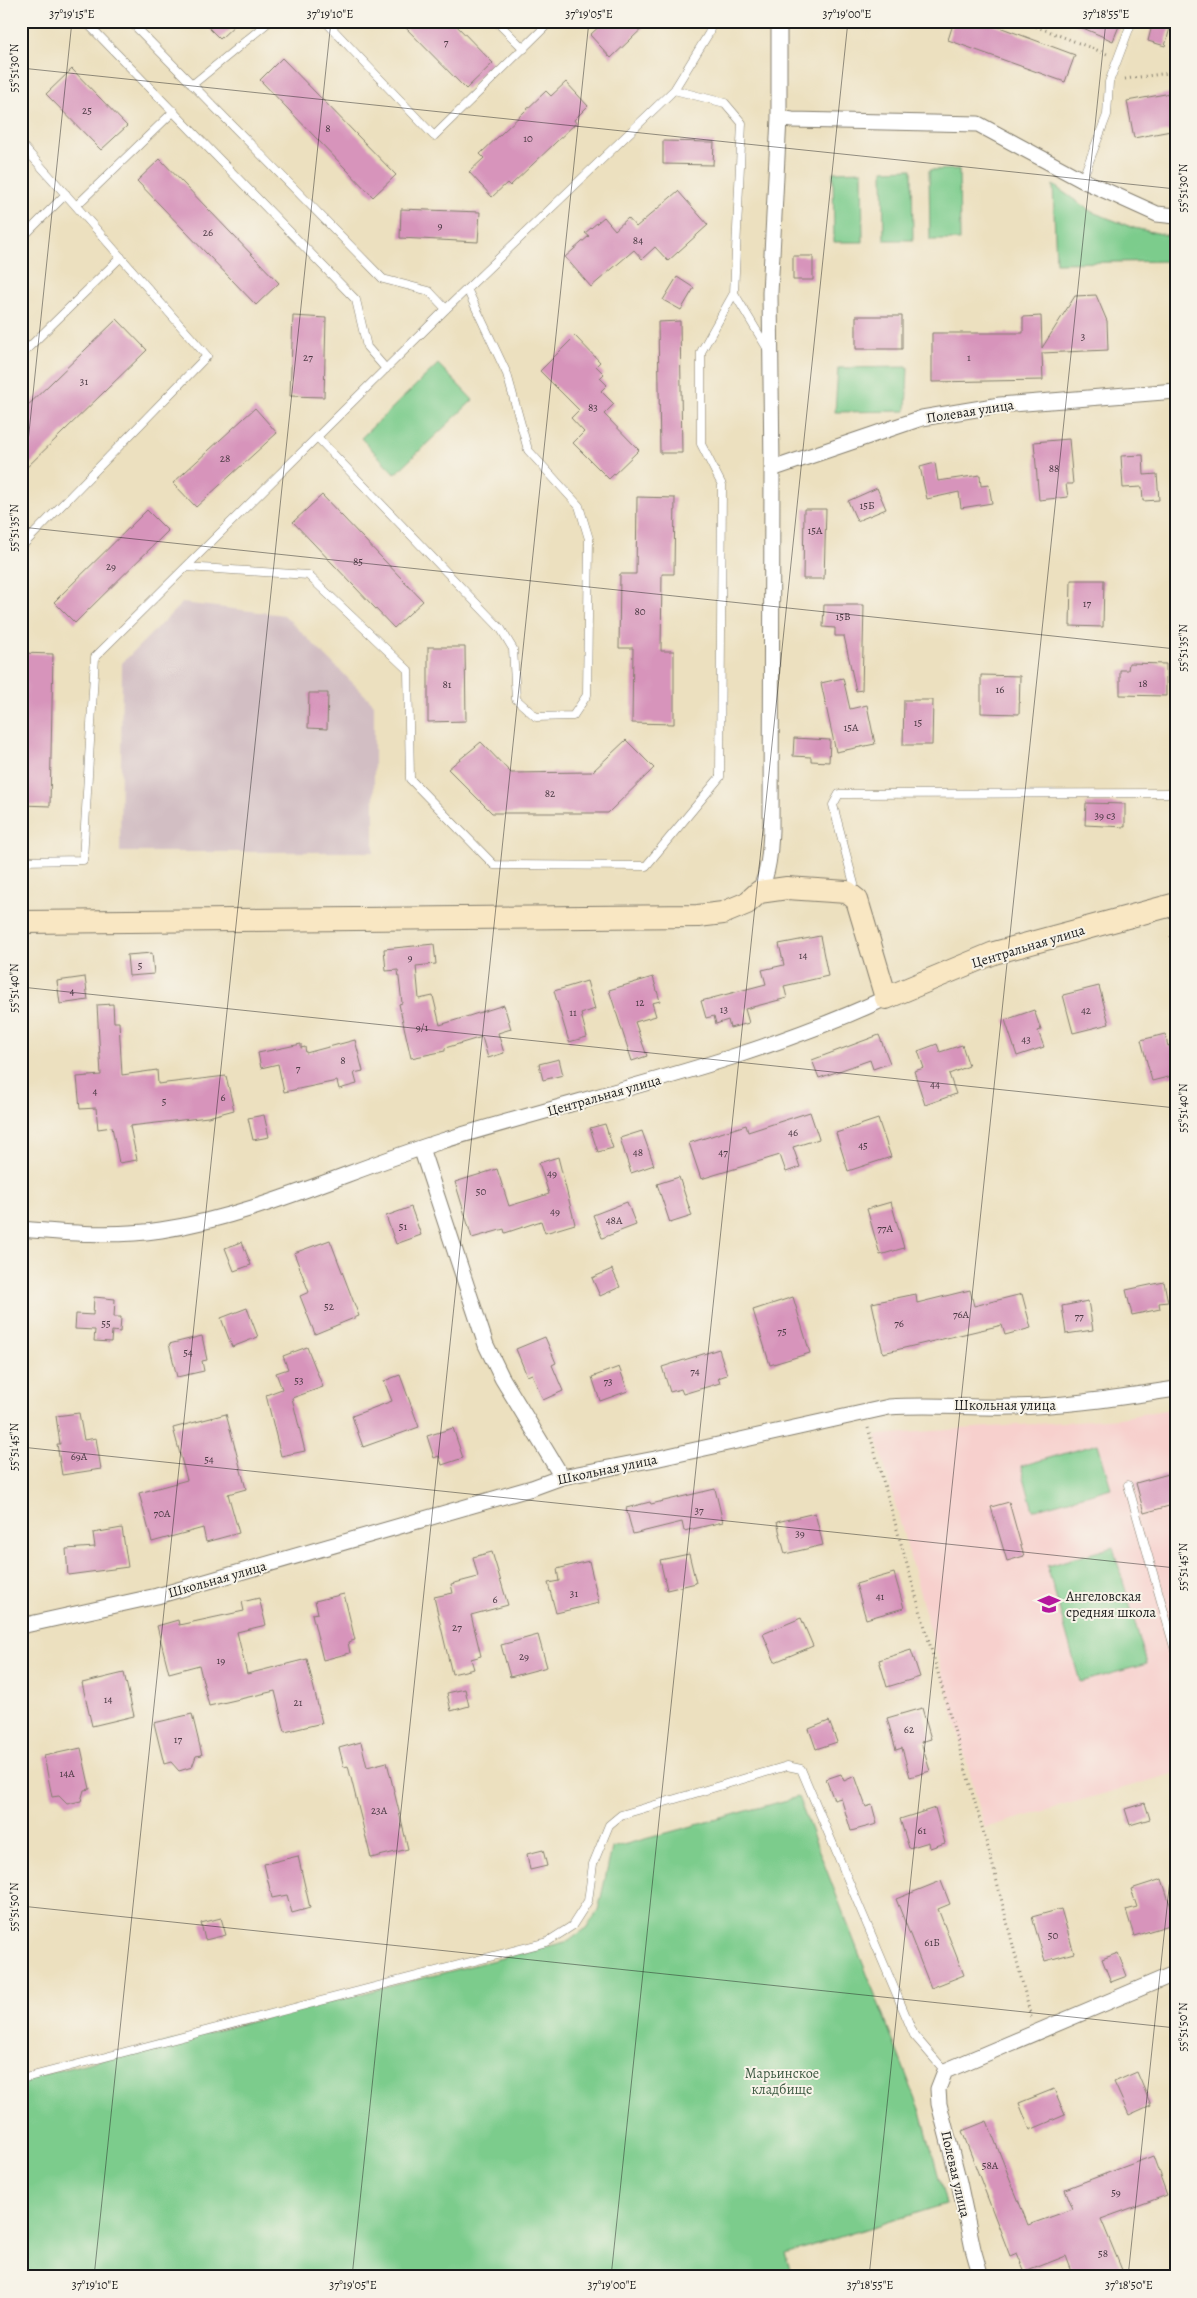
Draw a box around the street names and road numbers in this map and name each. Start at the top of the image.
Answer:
street label: Полевая улица [925,395,1016,428]
street label: Центральная улица [969,920,1088,973]
street label: Центральная улица [545,1070,664,1121]
street label: Школьная улица [954,1396,1056,1415]
street label: Школьная улица [555,1450,659,1489]
street label: Школьная улица [166,1556,269,1603]
street label: Полевая улица [936,2129,975,2220]

